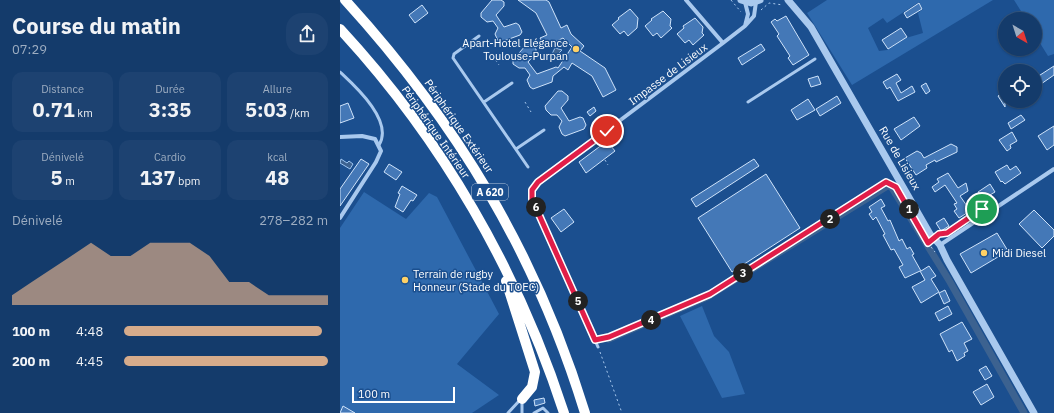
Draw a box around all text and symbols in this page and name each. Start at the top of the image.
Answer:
text: Course du matin [12,11,181,40]
north arrow [998,12,1042,56]
map controls [998,12,1042,108]
button: share [286,13,328,55]
place label: Apart-Hotel Elégance Toulouse-Purpan [462,36,568,63]
street label: Impasse de Lisieux [626,40,710,108]
text: 07:29 [12,41,47,58]
marker: Apart-Hotel Elégance Toulouse-Purpan [571,44,581,54]
button: locate [998,64,1042,108]
street label: Périphérique Extérieur [421,77,497,175]
text: Distance [41,82,84,96]
text: Durée [155,82,185,96]
text: Allure [263,82,292,96]
street label: Périphérique Intérieur [399,83,473,181]
text: 0.71 [33,96,75,123]
text: 3:35 [149,96,191,123]
text: 5:03 [245,96,288,123]
text: km [75,106,93,120]
text: /km [288,106,310,120]
pin [590,114,624,148]
icon: check [596,120,618,142]
street label: Rue de Lisieux [876,124,924,193]
text: Dénivelé [41,150,84,164]
text: Cardio [154,150,186,164]
text: kcal [267,150,287,164]
text: 5 [51,164,63,191]
text: 137 [140,164,176,191]
text: 48 [265,164,289,191]
text: m [63,174,75,188]
text: bpm [176,174,200,188]
road number: A 620 [472,184,508,200]
pin [965,192,999,226]
pin: 6 [526,197,546,217]
icon: arrive [971,198,993,220]
pin: 1 [899,199,919,219]
text: 6 [533,200,539,214]
text: 1 [906,202,912,216]
pin: 2 [820,209,840,229]
text: Dénivelé [12,212,63,229]
text: 278–282 m [259,212,328,229]
text: 2 [827,212,833,226]
place label: Midi Diesel [992,246,1046,260]
marker: Midi Diesel [979,248,989,258]
pin: 3 [733,263,753,283]
text: 3 [740,266,746,280]
place label: Terrain de rugby Honneur (Stade du TOEC) [413,267,539,294]
marker: Terrain de rugby Honneur (Stade du TOEC) [400,275,410,285]
pin: 5 [568,291,588,311]
text: 5 [575,294,581,308]
pin: 4 [641,310,661,330]
text: 4 [648,313,654,327]
text: 100 m [12,323,50,340]
text: 4:48 [76,323,103,340]
text: 200 m [12,353,50,370]
text: 4:45 [76,353,103,370]
scale bar [352,385,455,404]
text: 100 m [358,387,390,401]

